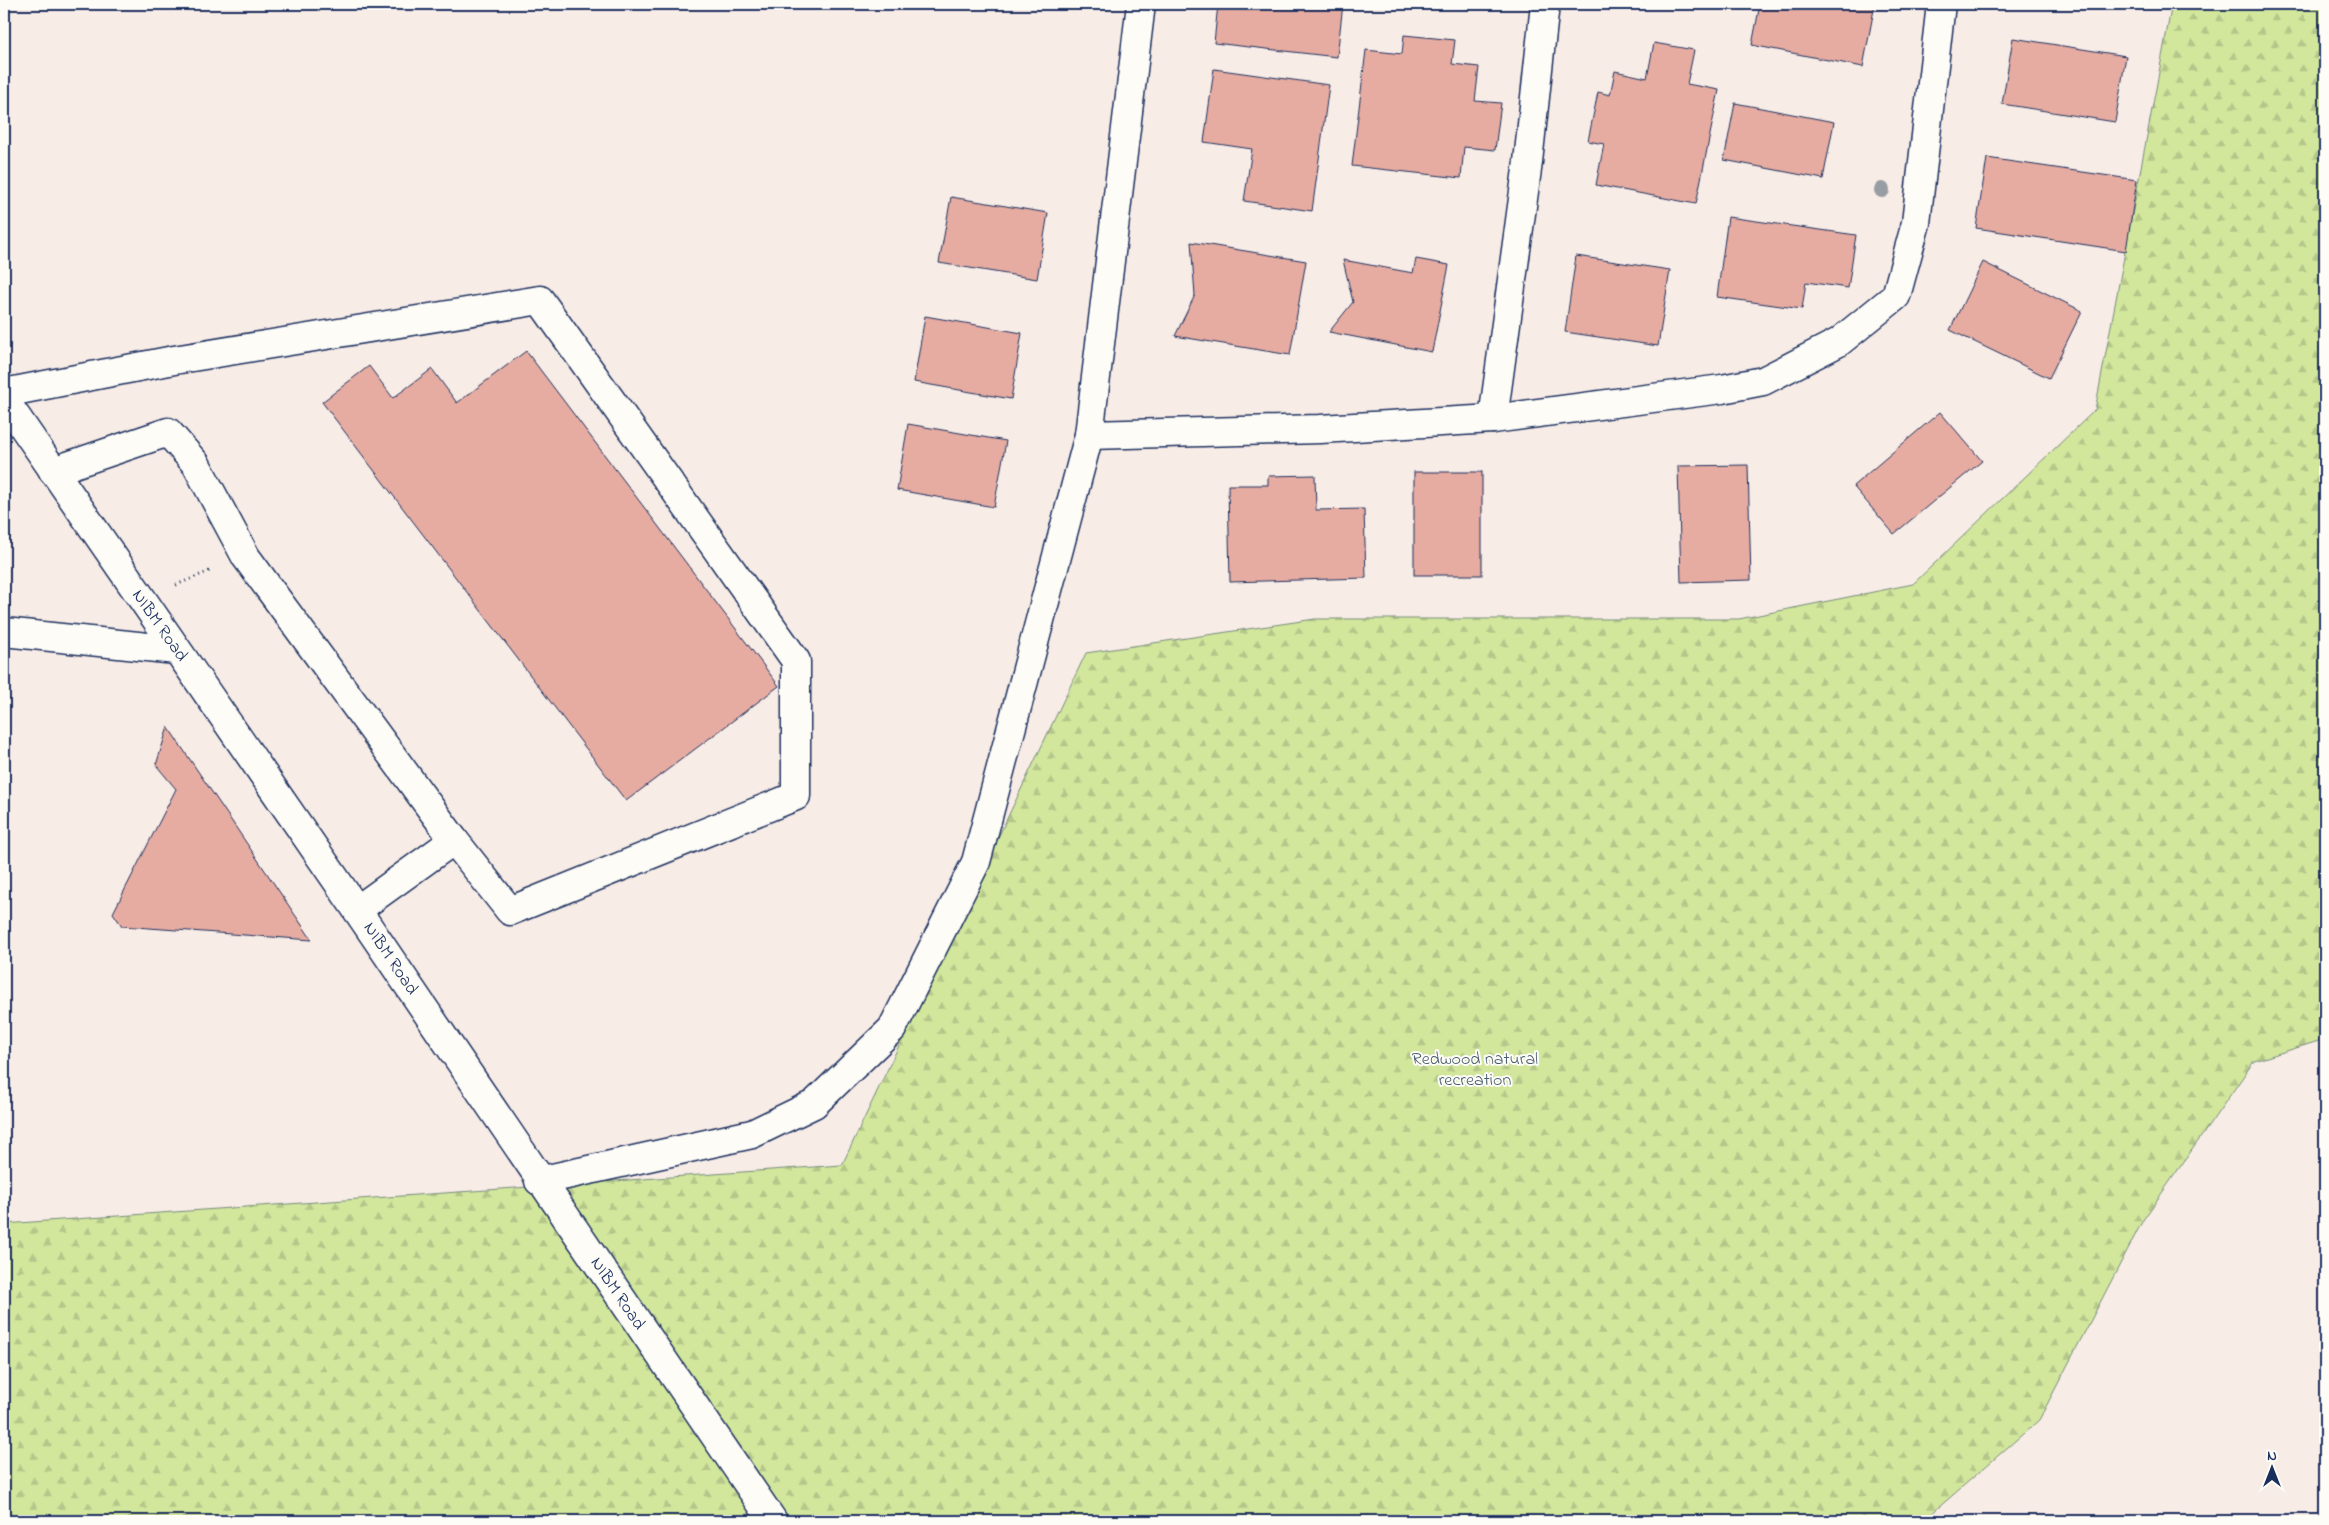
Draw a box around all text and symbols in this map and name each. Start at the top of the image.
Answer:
street label: NIBM Road [125,585,193,667]
street label: NIBM Road [356,917,424,1001]
park label: Redwood natural recreation [1412,1047,1538,1094]
street label: NIBM Road [583,1252,651,1336]
north arrow [2246,1442,2296,1492]
text: N [2267,1446,2277,1467]

